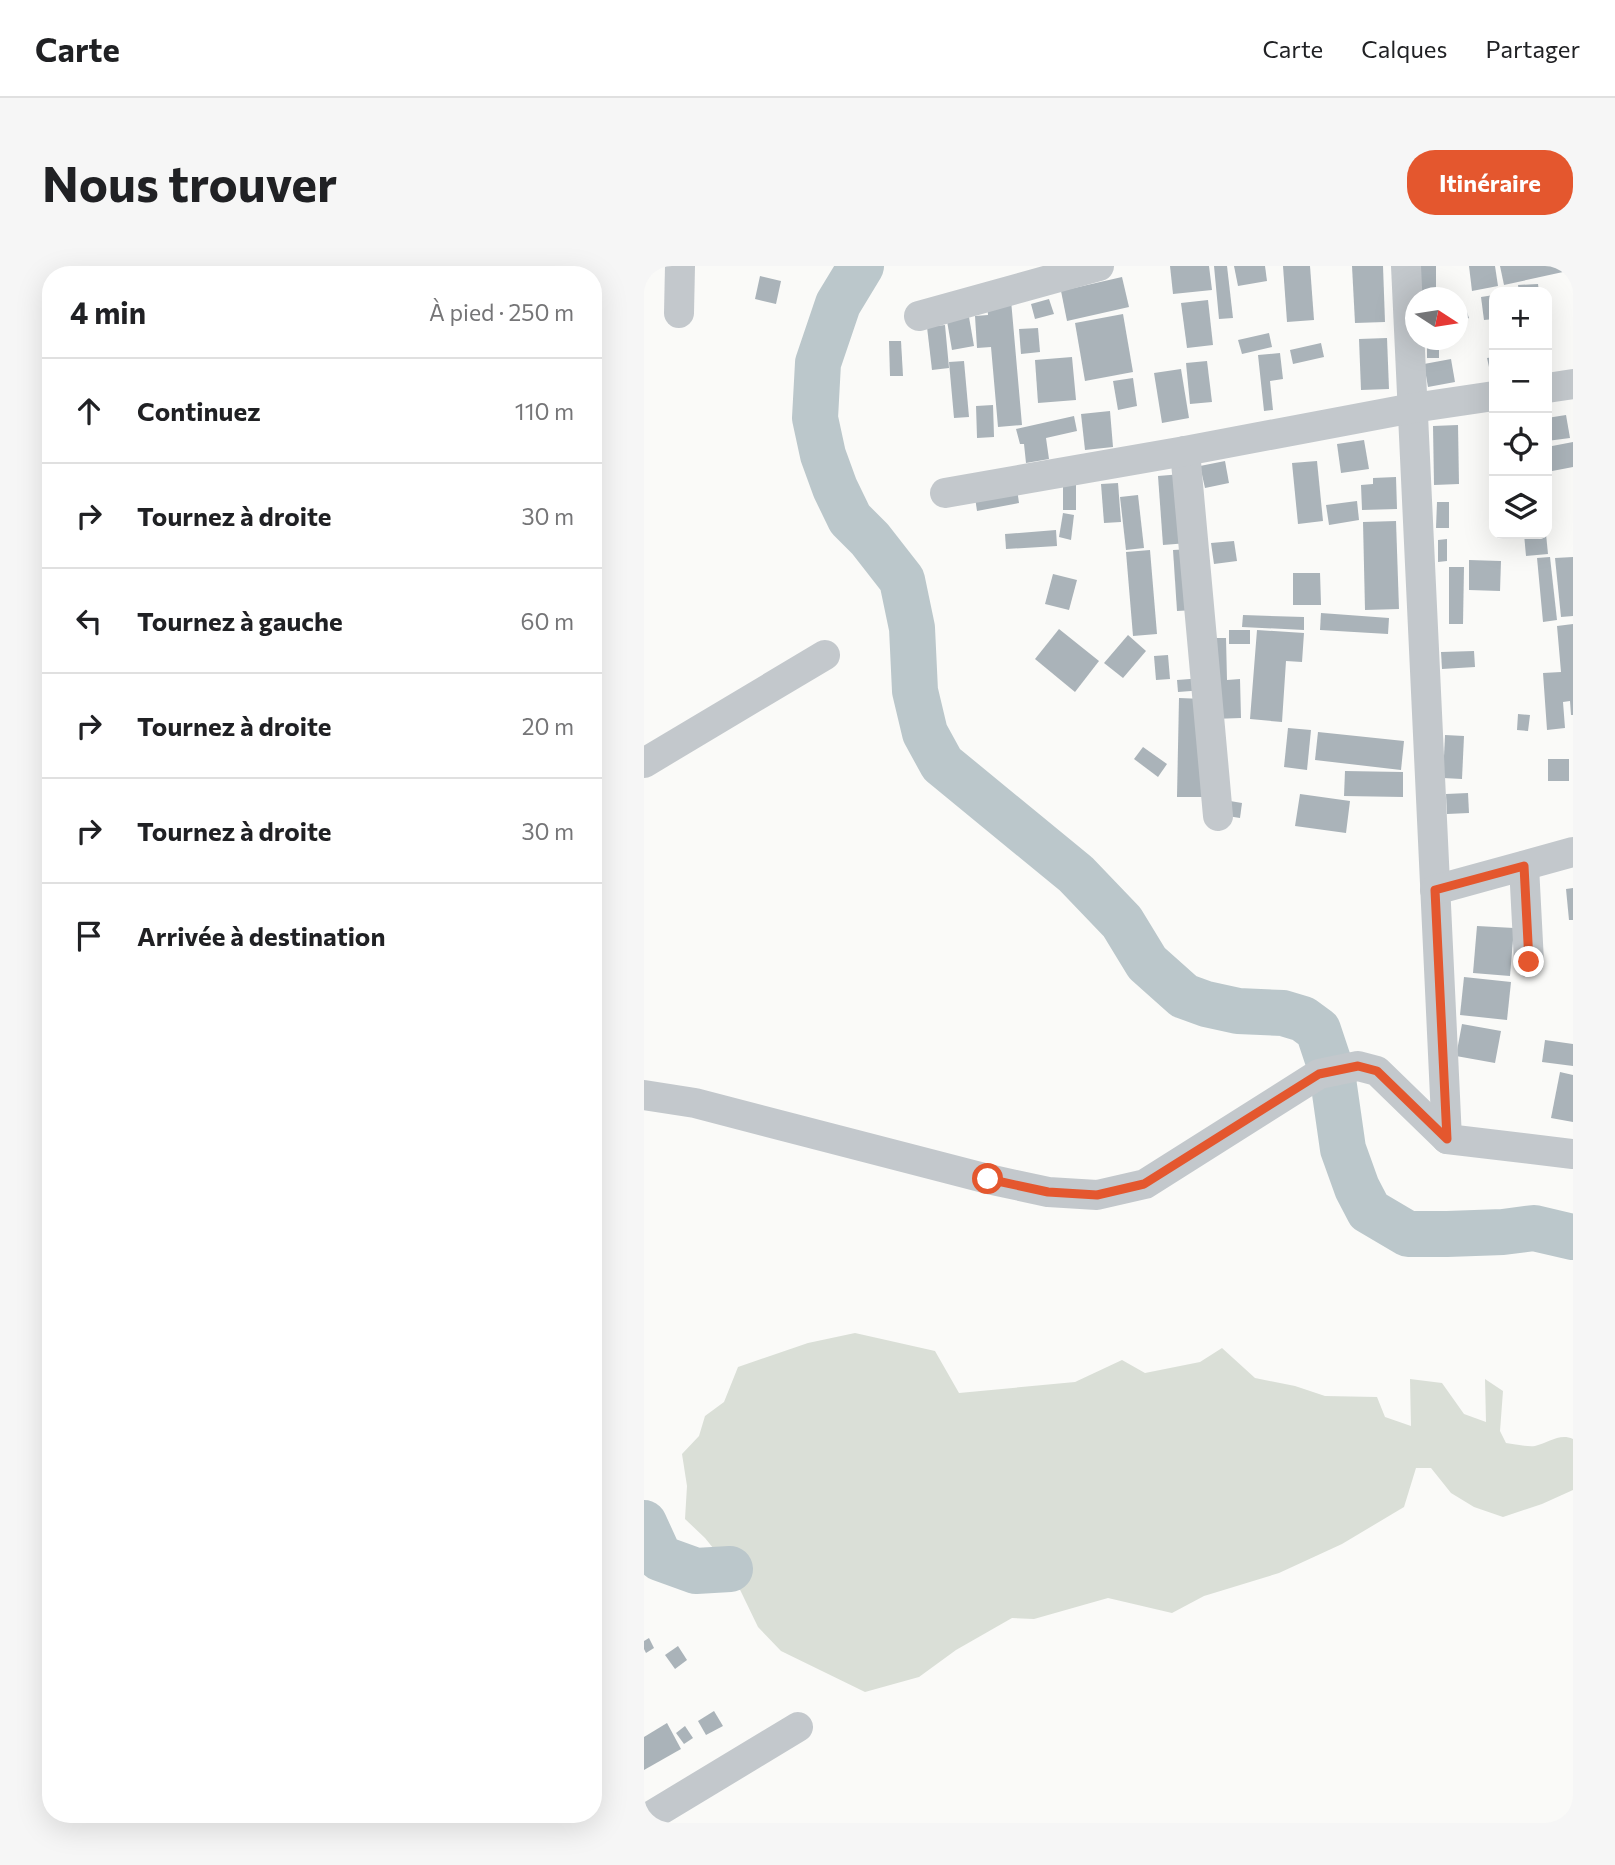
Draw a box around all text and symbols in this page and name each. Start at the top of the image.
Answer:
text: Carte [35,28,120,69]
text: Carte [1262,34,1323,63]
text: Calques [1361,34,1447,63]
text: Partager [1485,34,1580,63]
button: Itinéraire [1407,150,1573,215]
text: Nous trouver [42,152,337,212]
north arrow [1405,287,1468,350]
map controls [1489,287,1552,539]
button: + [1489,287,1552,350]
text: 4 min [70,293,146,330]
text: À pied · 250 m [429,298,574,326]
button: − [1489,350,1552,413]
icon: ahead [70,392,108,430]
text: Continuez [137,395,261,426]
text: 110 m [515,397,574,425]
button: locate [1489,413,1552,476]
button: layers [1489,476,1552,539]
icon: right [70,497,108,535]
text: Tournez à droite [137,500,332,531]
text: 30 m [521,502,574,530]
icon: left [70,602,108,640]
text: Tournez à gauche [137,605,343,636]
text: 60 m [521,607,574,635]
icon: right [70,707,108,745]
text: Tournez à droite [137,710,332,741]
text: 20 m [522,712,574,740]
icon: right [70,812,108,850]
text: Tournez à droite [137,815,332,846]
text: 30 m [521,817,574,845]
icon: arrive [70,917,108,955]
text: Arrivée à destination [137,920,385,951]
route end [1513,946,1544,977]
route start [972,1163,1003,1194]

